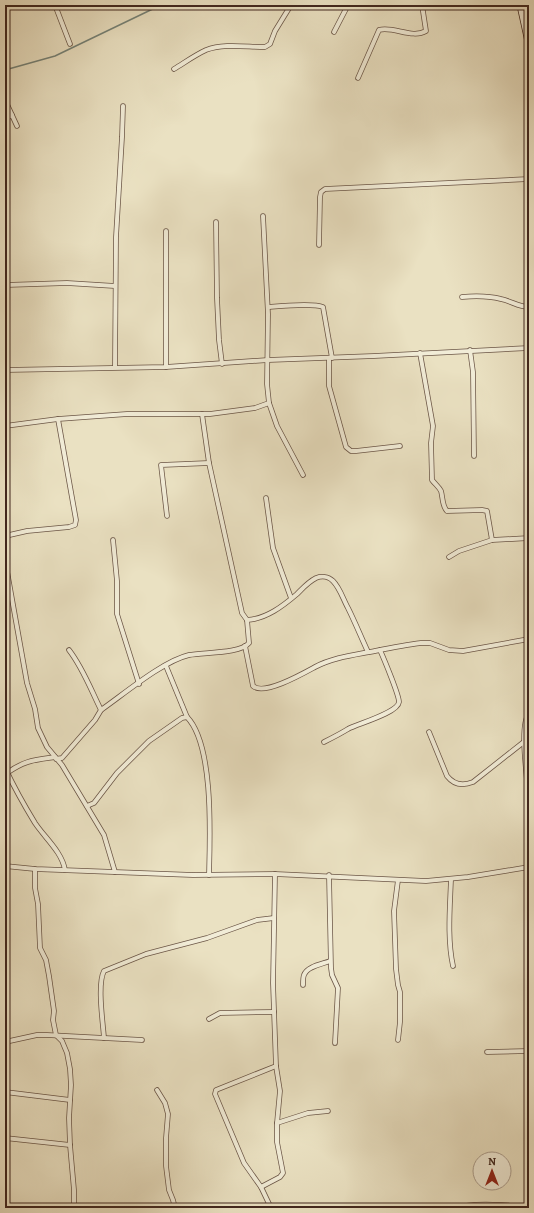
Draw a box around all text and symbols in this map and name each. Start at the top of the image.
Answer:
north arrow [472,1151,512,1191]
text: N [488,1154,496,1169]

